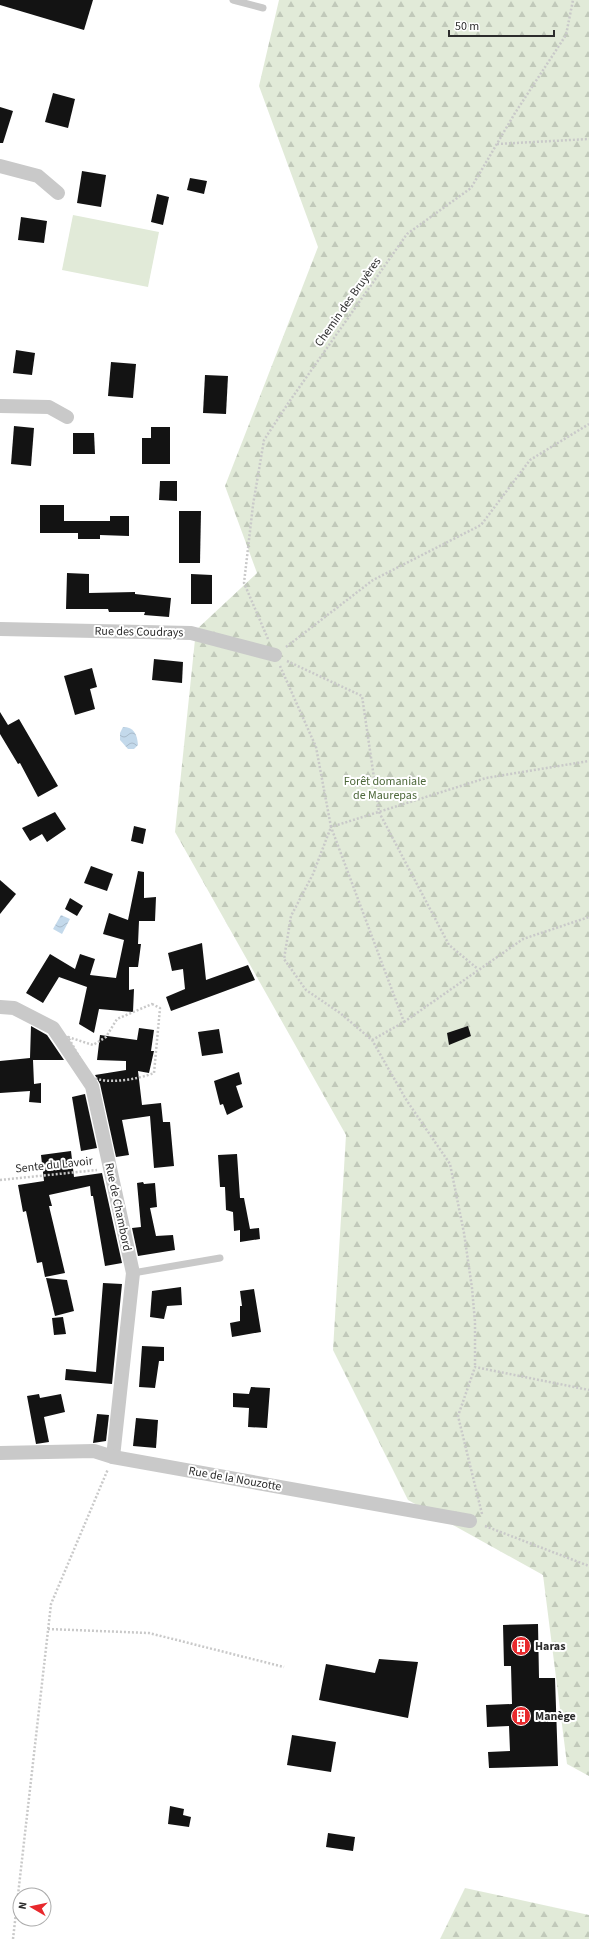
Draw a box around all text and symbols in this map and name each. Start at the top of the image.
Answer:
scale bar [449,12,554,38]
text: 50 m [455,18,479,35]
street label: Chemin des Bruyères [311,254,385,350]
street label: Rue des Coudrays [94,623,184,641]
park label: Forêt domaniale de Maurepas [344,773,426,804]
street label: Sente du Lavoir [14,1152,94,1178]
street label: Rue de Chambord [100,1161,136,1253]
street label: Rue de la Nouzotte [187,1462,283,1496]
building icon: Haras [510,1635,532,1657]
place label: Haras [535,1638,566,1655]
building icon: Manège [510,1705,532,1727]
place label: Manège [535,1708,576,1725]
north arrow [12,1887,52,1927]
text: N [15,1901,31,1910]

